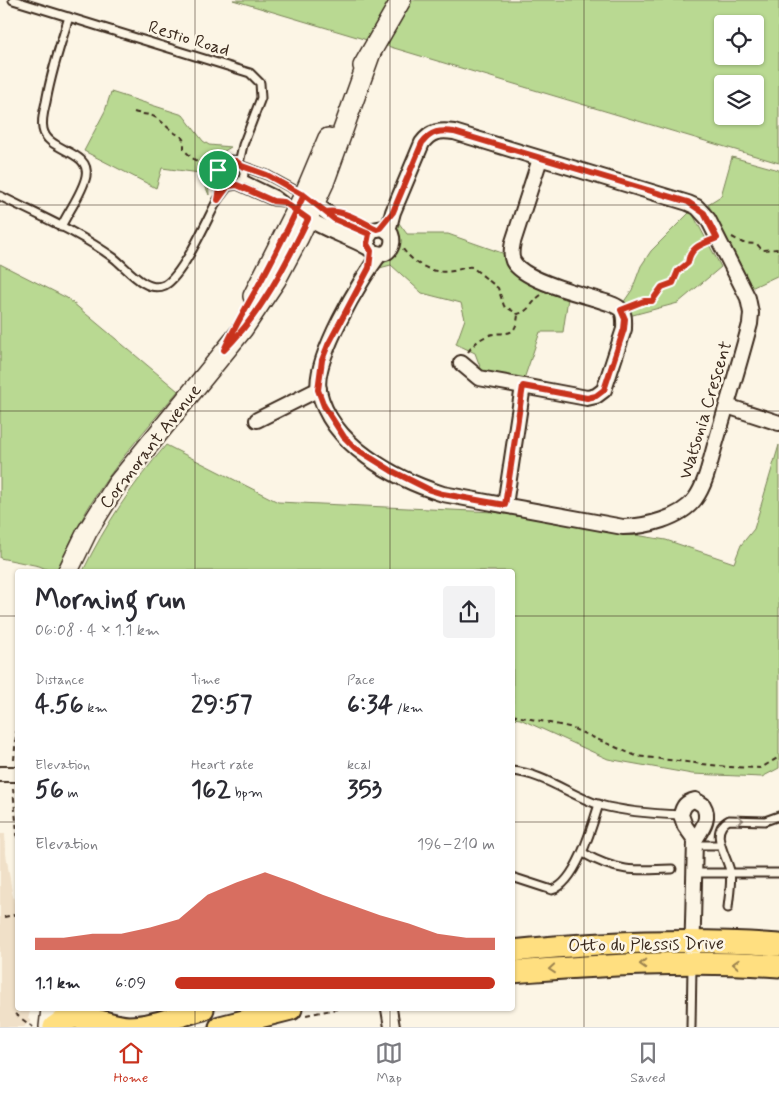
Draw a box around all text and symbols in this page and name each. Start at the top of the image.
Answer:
street label: Restio Road [145,15,232,63]
map controls [714,15,764,125]
button: locate [714,15,764,65]
button: layers [714,75,764,125]
pin [197,149,239,191]
icon: arrive [204,156,232,184]
street label: Watsonia Crescent [674,338,738,482]
street label: Cormorant Avenue [94,379,207,514]
text: Morning run [35,582,186,619]
button: share [443,586,495,638]
text: 06:08 · 4 × 1.1 km [35,620,160,641]
text: Distance [35,671,84,689]
text: Time [191,671,220,689]
text: Pace [347,671,375,689]
text: 4.56 [35,689,84,722]
text: 29:57 [191,689,252,722]
text: 6:34 [347,689,393,722]
text: km [84,699,108,717]
text: /km [393,699,423,717]
text: Elevation [35,756,90,774]
text: Heart rate [191,756,254,774]
text: kcal [347,756,371,774]
text: 56 [35,774,64,807]
text: 162 [191,774,231,807]
text: 353 [347,774,382,807]
text: m [64,784,79,802]
text: bpm [231,784,263,802]
one-way arrow [737,815,745,826]
text: Elevation [35,834,98,855]
text: 196–210 m [417,834,495,855]
street label: Otto du Plessis Drive [568,932,724,958]
one-way arrow [639,959,647,970]
one-way arrow [731,959,739,970]
one-way arrow [548,963,556,974]
text: 1.1 km [35,973,80,994]
text: 6:09 [115,973,146,994]
tab: Home [113,1039,148,1087]
tab: Map [375,1039,403,1087]
tab: Saved [630,1039,666,1087]

